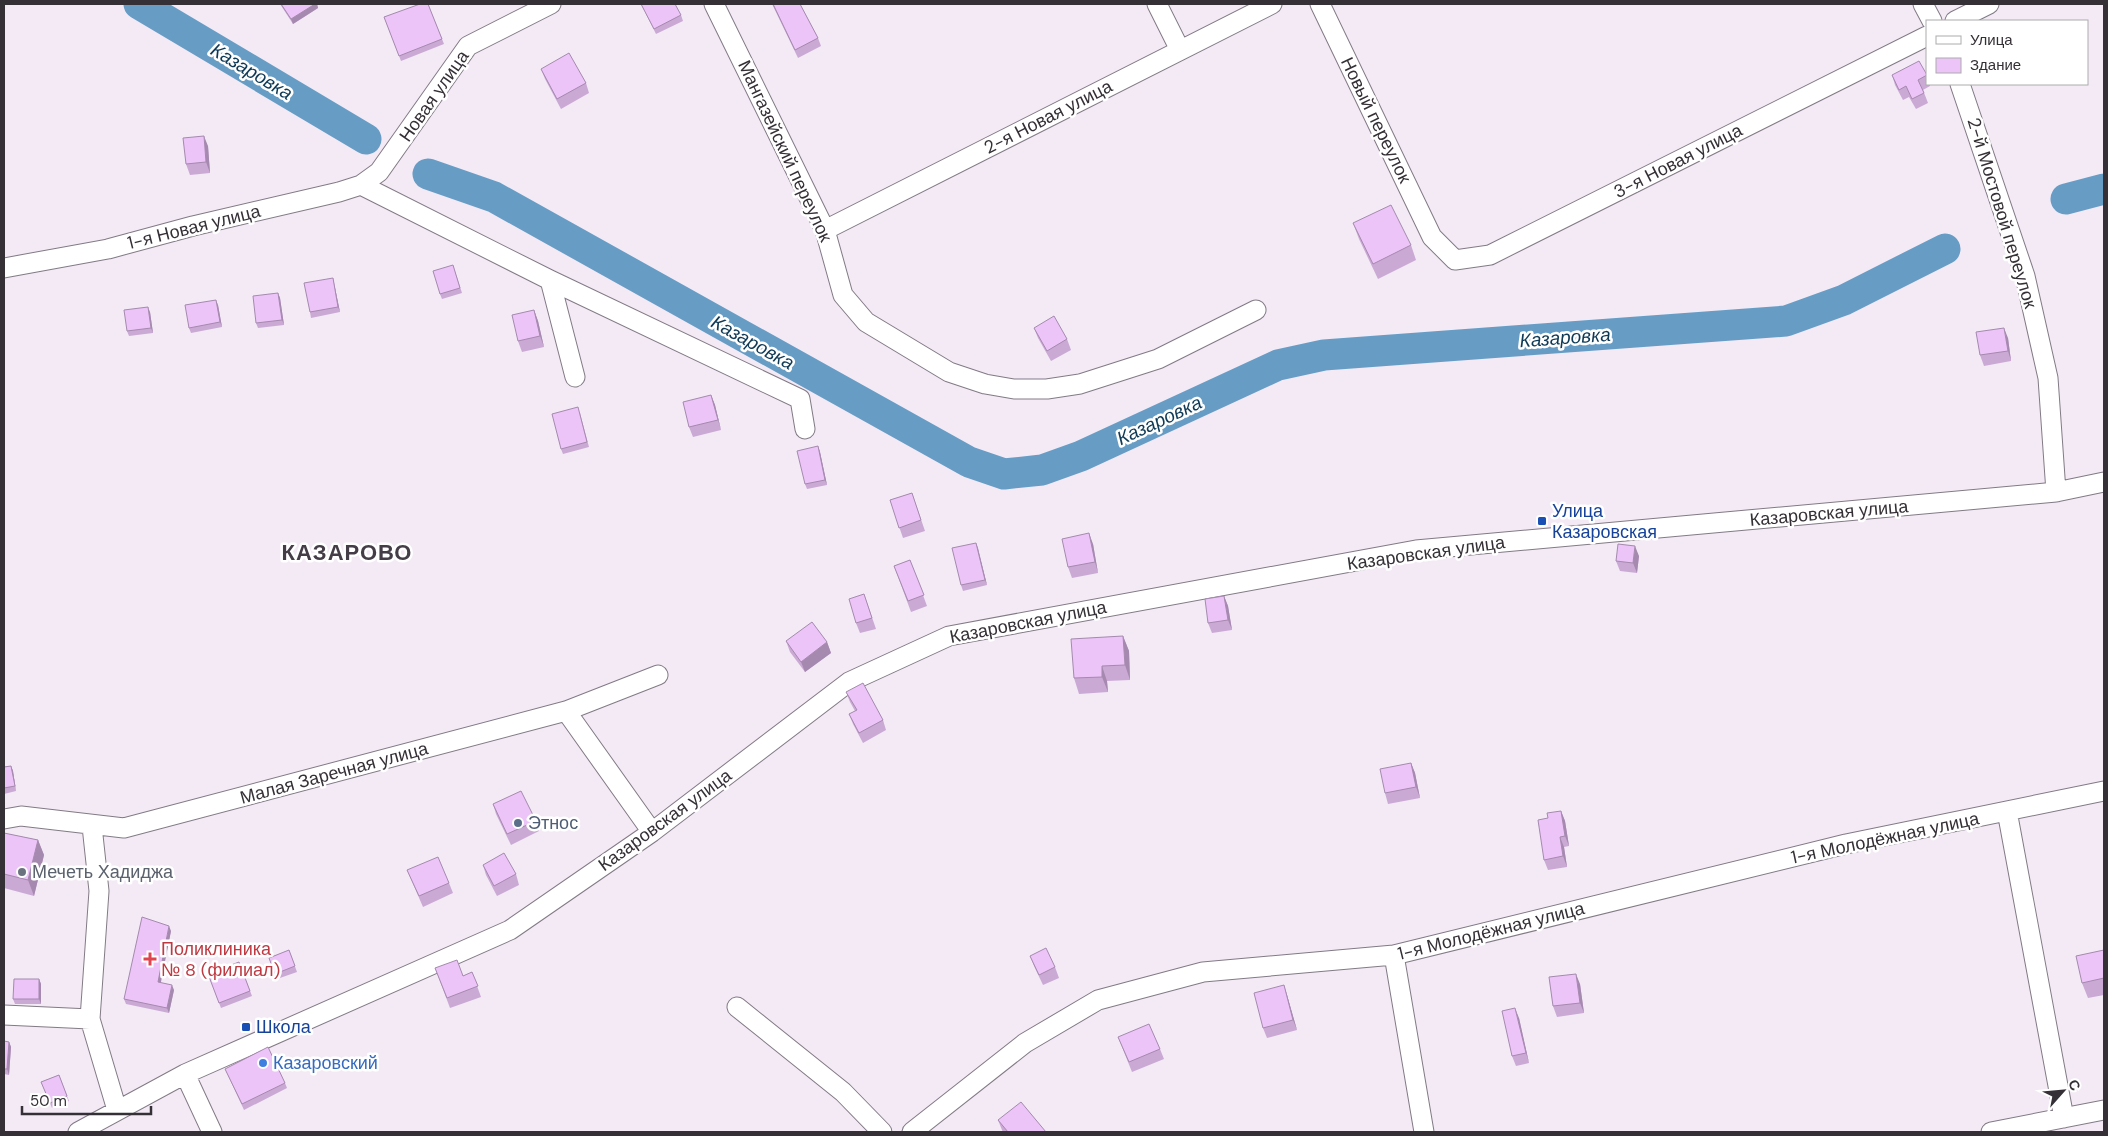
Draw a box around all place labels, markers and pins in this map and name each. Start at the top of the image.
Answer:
place label: Улица Казаровская [1552,499,1657,544]
marker: Улица Казаровская [1536,515,1548,527]
place label: Этнос [528,811,578,835]
marker: Этнос [512,817,524,829]
place label: Мечеть Хадиджа [32,860,174,884]
marker: Мечеть Хадиджа [16,866,28,878]
place label: Поликлиника № 8 (филиал) [161,937,280,982]
marker: Поликлиника № 8 (филиал) [143,952,157,966]
place label: Школа [256,1015,312,1039]
marker: Школа [240,1021,252,1033]
place label: Казаровский [273,1051,378,1075]
marker: Казаровский [257,1057,269,1069]

